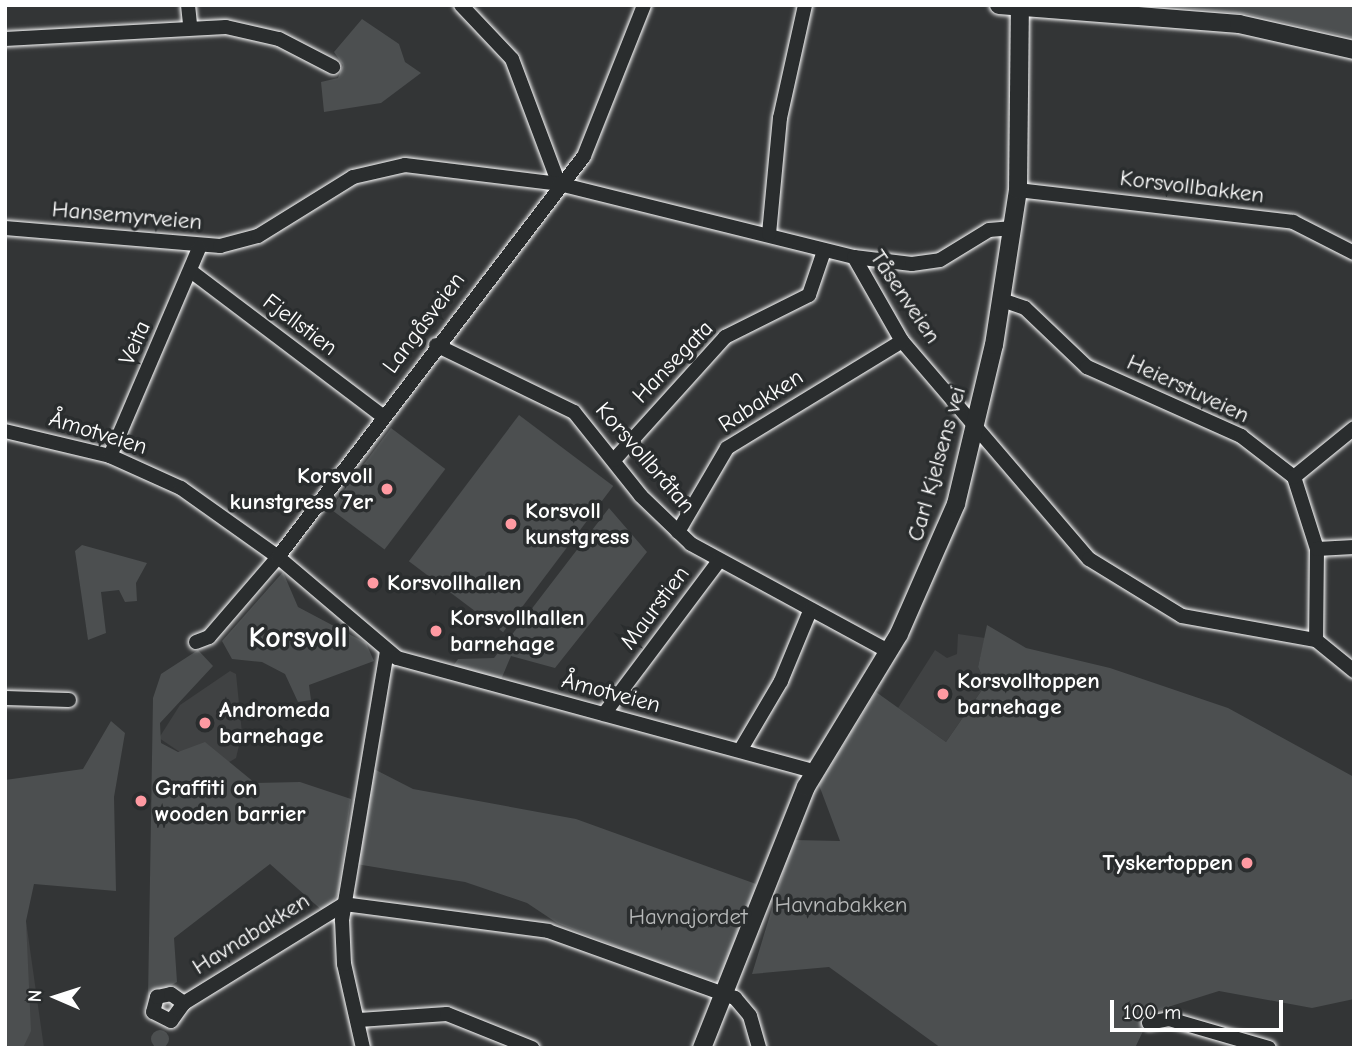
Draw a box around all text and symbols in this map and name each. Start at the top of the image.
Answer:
street label: Korsvollbakken [1118,164,1266,210]
street label: Hansemyrveien [51,196,203,236]
street label: Tåsenveien [864,245,946,349]
street label: Langåsveien [377,267,471,379]
street label: Fjellstien [257,288,343,362]
street label: Hansegata [627,315,719,409]
street label: Veita [113,317,157,369]
street label: Heierstuveien [1122,349,1254,429]
street label: Rabakken [713,363,809,439]
street label: Carl Kjelsens vei [902,383,972,545]
street label: Korsvollbråtan [589,397,701,519]
street label: Åmotveien [46,405,150,461]
place label: Korsvoll kunstgress 7er [230,462,373,516]
marker: Korsvoll kunstgress 7er [379,481,395,497]
place label: Korsvoll kunstgress [525,497,629,551]
marker: Korsvoll kunstgress [503,516,519,532]
street label: Maurstien [615,561,695,655]
place label: Korsvollhallen [387,569,521,597]
marker: Korsvollhallen [365,575,381,591]
place label: Korsvollhallen barnehage [450,604,584,658]
district label: Korsvoll [248,620,348,656]
marker: Korsvollhallen barnehage [428,623,444,639]
street label: Åmotveien [559,667,663,719]
place label: Korsvolltoppen barnehage [957,667,1100,721]
marker: Korsvolltoppen barnehage [935,686,951,702]
place label: Andromeda barnehage [219,696,330,750]
marker: Andromeda barnehage [197,715,213,731]
place label: Graffiti on wooden barrier [155,774,305,828]
marker: Graffiti on wooden barrier [133,793,149,809]
place label: Tyskertoppen [1103,849,1233,877]
marker: Tyskertoppen [1239,855,1255,871]
street label: Havnabakken [187,887,315,981]
park label: Havnabakken [775,891,907,919]
park label: Havnajordet [628,903,748,931]
north arrow [21,962,91,1032]
scale bar [1114,986,1287,1030]
text: N [24,989,46,1003]
text: 100 m [1123,1000,1181,1024]

